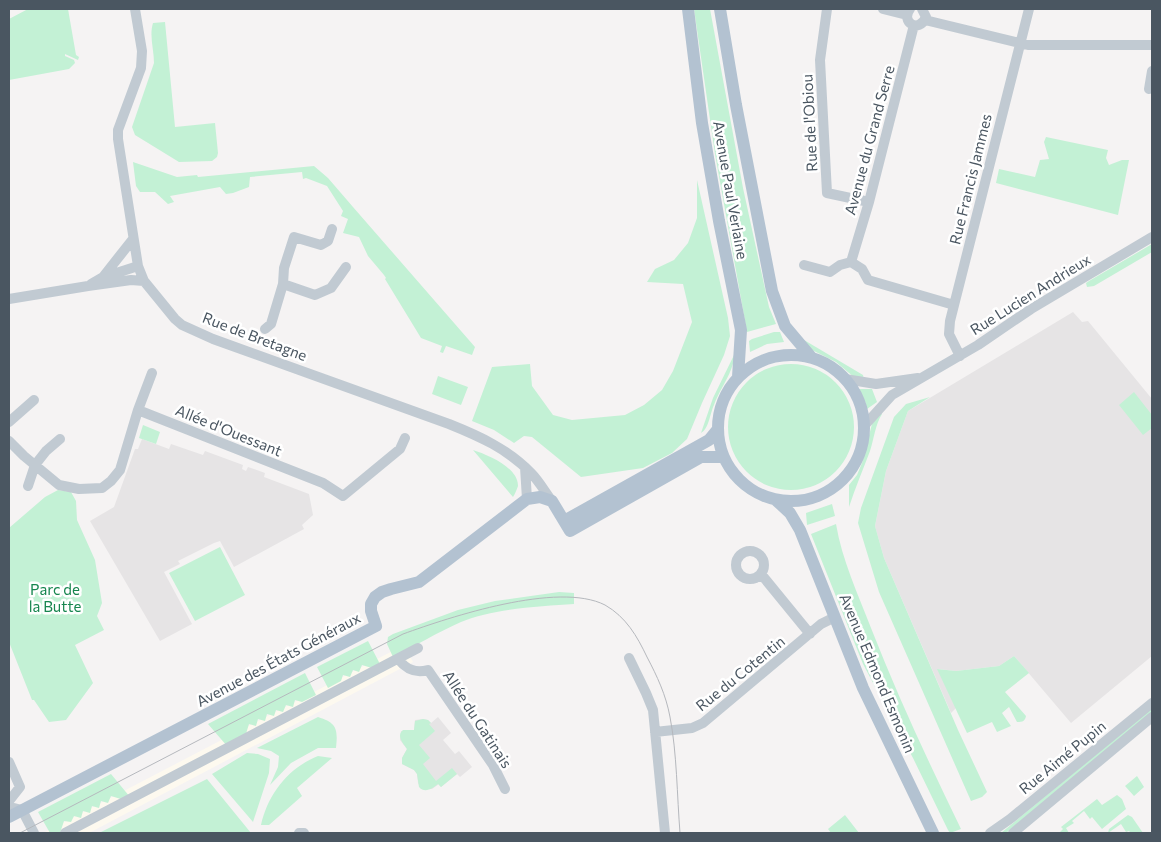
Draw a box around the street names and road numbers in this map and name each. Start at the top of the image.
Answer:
street label: Avenue du Grand Serre [840,63,898,217]
street label: Rue de l'Obiou [797,74,821,172]
street label: Rue Francis Jammes [945,112,995,246]
street label: Avenue Paul Verlaine [710,119,752,261]
street label: Rue Lucien Andrieux [967,250,1093,338]
street label: Rue de Bretagne [200,308,310,364]
street label: Allée d'Ouessant [173,400,285,460]
street label: Avenue Edmond Esmonin [836,591,920,755]
street label: Avenue des États Généraux [192,607,363,710]
street label: Rue du Cotentin [692,632,788,714]
street label: Allée du Gatinais [440,667,516,771]
street label: Rue Aimé Pupin [1015,717,1109,797]

